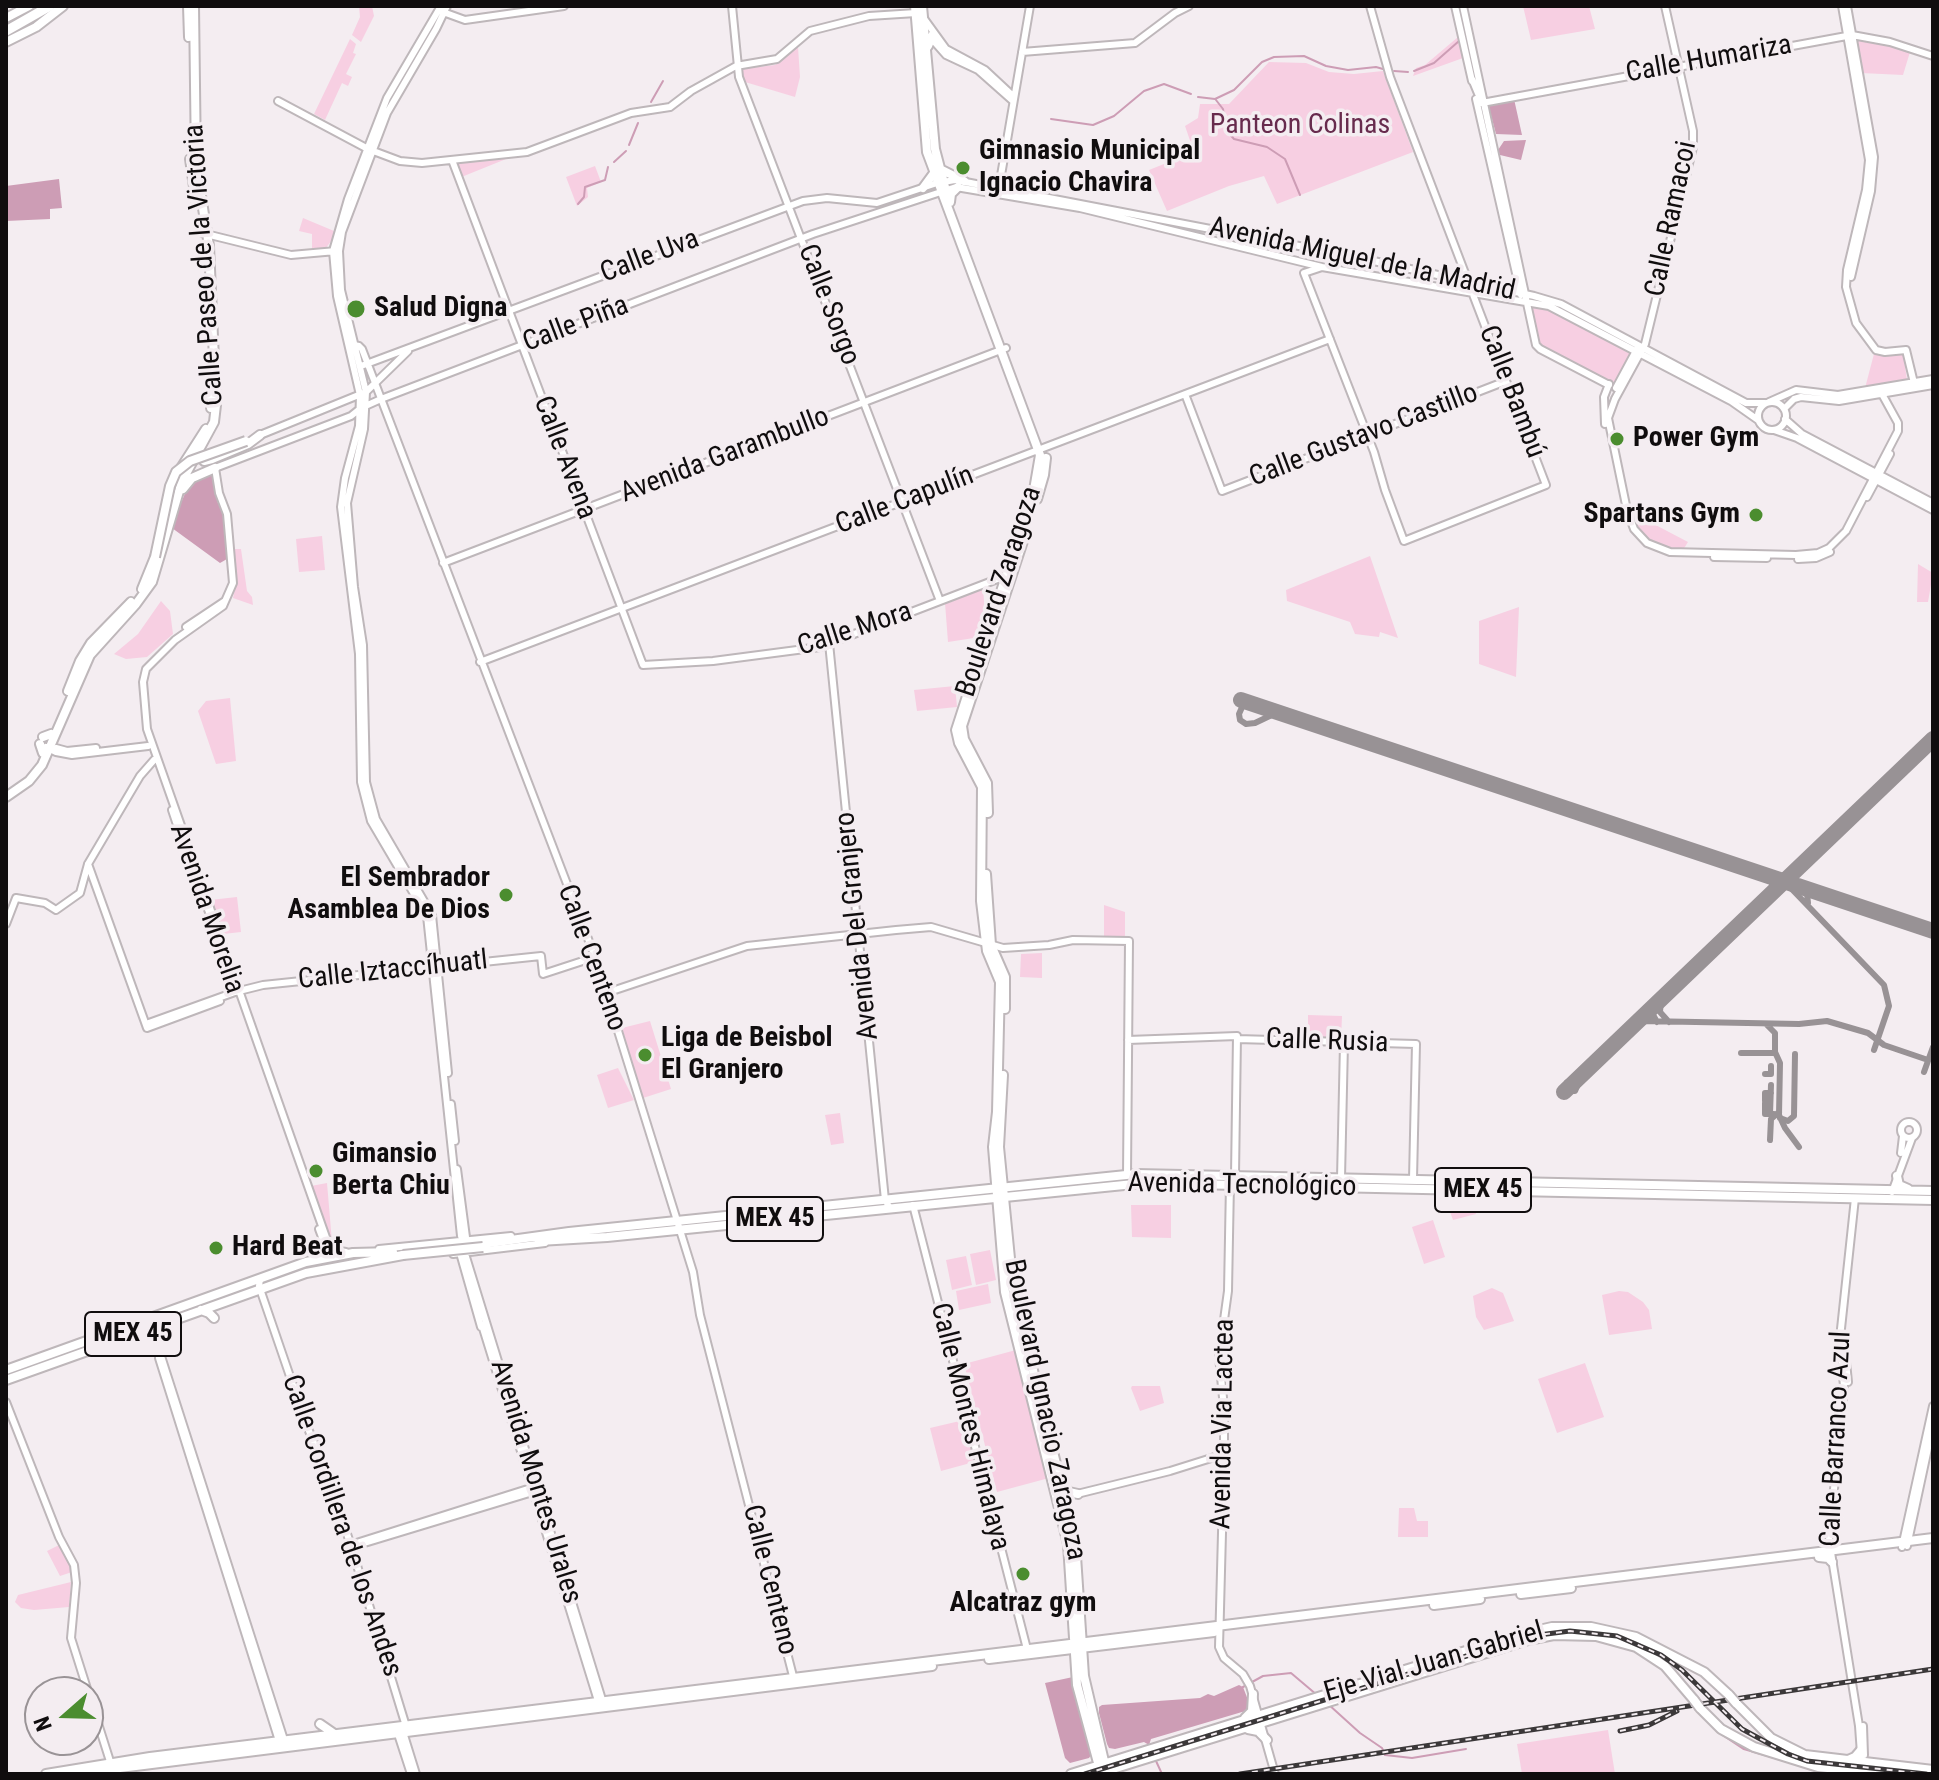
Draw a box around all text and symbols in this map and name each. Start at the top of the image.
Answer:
street label: Calle Humariza [1623,29,1795,91]
park label: Panteon Colinas [1210,109,1390,143]
street label: Calle Paseo de la Victoria [178,123,232,407]
place label: Gimnasio Municipal Ignacio Chavira [979,135,1200,201]
street label: Calle Ramacoi [1639,138,1705,300]
marker: Gimnasio Municipal Ignacio Chavira [954,159,972,177]
street label: Avenida Miguel de la Madrid [1206,211,1518,309]
street label: Calle Uva [596,223,704,291]
street label: Calle Sorgo [790,240,866,370]
street label: Calle Piña [518,289,634,361]
place label: Salud Digna [374,292,507,326]
marker: Salud Digna [345,298,367,320]
street label: Calle Bambú [1470,321,1552,463]
street label: Calle Gustavo Castillo [1245,377,1483,495]
street label: Calle Avena [525,392,603,524]
street label: Avenida Garambullo [616,401,834,511]
place label: Power Gym [1633,422,1759,456]
marker: Power Gym [1608,430,1626,448]
street label: Calle Capulín [831,459,979,543]
street label: Boulevard Zaragoza [950,483,1050,701]
place label: Spartans Gym [1584,498,1740,532]
marker: Spartans Gym [1747,506,1765,524]
street label: Calle Mora [794,596,916,664]
street label: Avenida Del Granjero [829,810,887,1042]
street label: Avenida Morelia [161,820,251,998]
place label: El Sembrador Asamblea De Dios [287,862,490,928]
street label: Calle Centeno [549,880,633,1036]
marker: El Sembrador Asamblea De Dios [497,886,515,904]
street label: Calle Iztaccíhuatl [297,944,489,998]
place label: Liga de Beisbol El Granjero [661,1022,833,1088]
street label: Calle Rusia [1265,1023,1389,1061]
marker: Liga de Beisbol El Granjero [636,1046,654,1064]
place label: Gimansio Berta Chiu [332,1138,450,1204]
marker: Gimansio Berta Chiu [307,1162,325,1180]
street label: Avenida Tecnológico [1127,1167,1357,1205]
road number: MEX 45 [1435,1168,1531,1212]
road number: MEX 45 [727,1197,823,1241]
place label: Hard Beat [232,1231,343,1265]
marker: Hard Beat [207,1239,225,1257]
street label: Boulevard Ignacio Zaragoza [996,1257,1092,1563]
street label: Calle Montes Himalaya [922,1300,1016,1554]
road number: MEX 45 [85,1312,181,1356]
street label: Avenida Via Lactea [1205,1318,1243,1530]
street label: Calle Barranco Azul [1815,1330,1859,1548]
street label: Avenida Montes Urales [482,1356,588,1608]
street label: Calle Cordillera de los Andes [274,1371,408,1681]
street label: Calle Centeno [734,1502,804,1658]
marker: Alcatraz gym [1014,1565,1032,1583]
place label: Alcatraz gym [950,1587,1096,1621]
street label: Eje Vial Juan Gabriel [1320,1616,1548,1710]
north arrow [24,1676,104,1756]
text: N [29,1713,57,1734]

